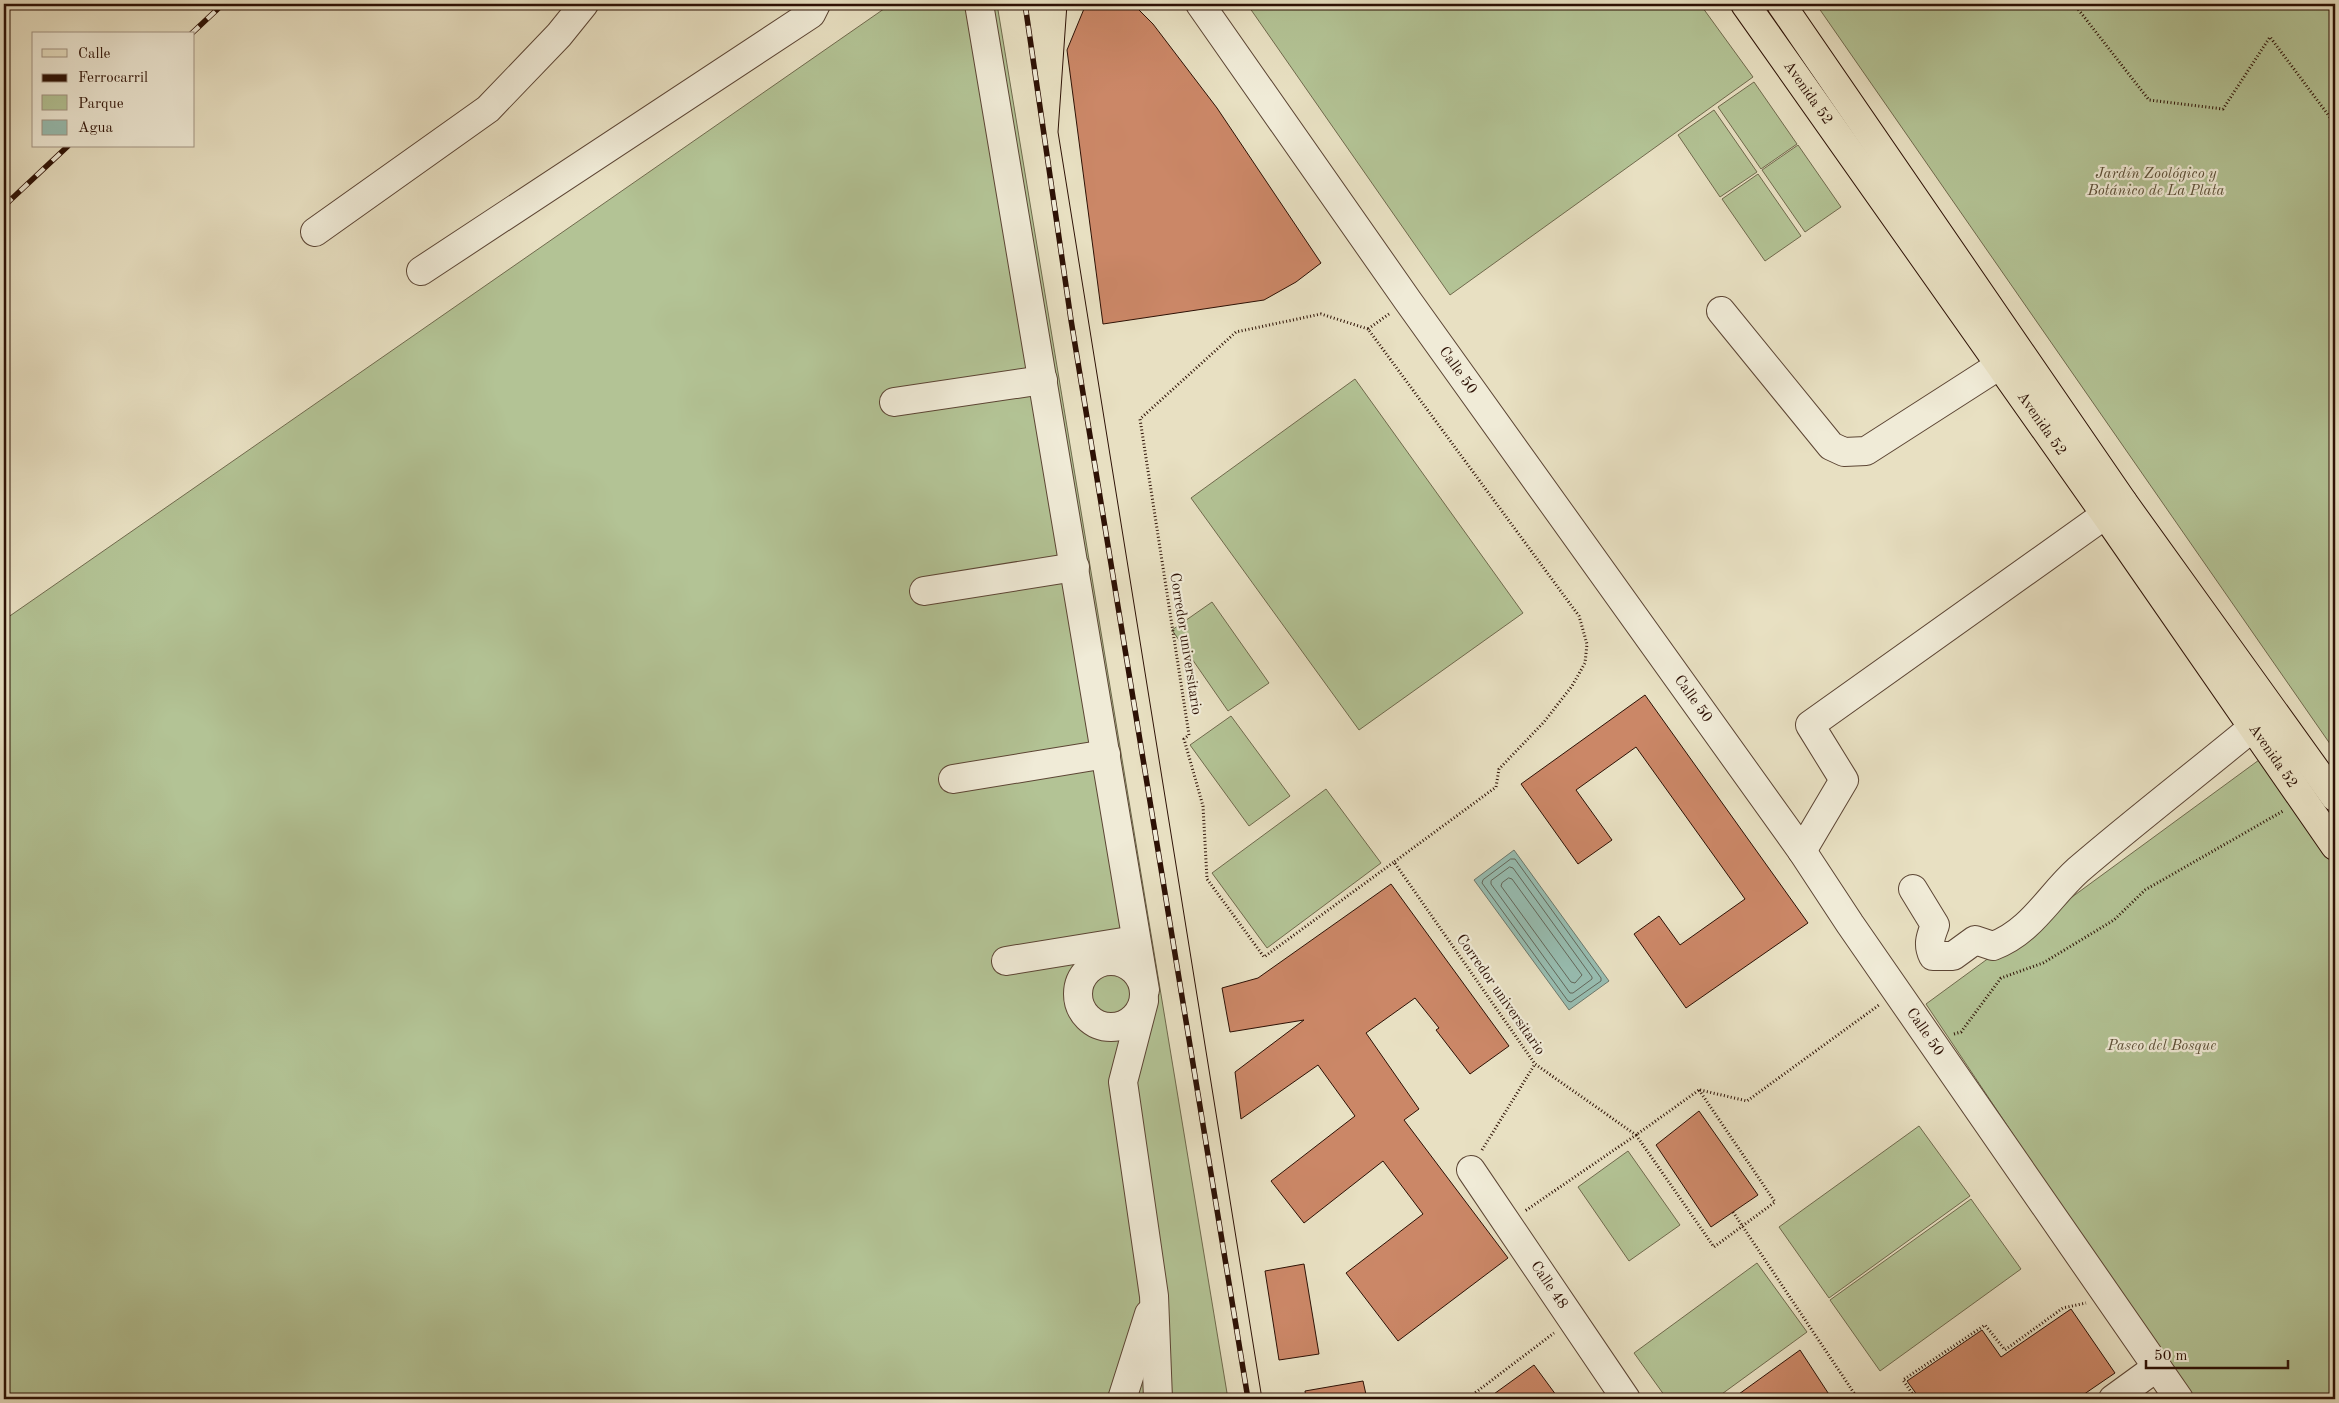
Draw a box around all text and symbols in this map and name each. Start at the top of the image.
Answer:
legend [32,32,195,148]
text: Calle [78,47,111,62]
street label: Avenida 52 [1780,59,1835,127]
text: Ferrocarril [78,71,148,86]
text: Parque [78,97,124,112]
text: Agua [78,121,114,136]
park label: Jardín Zoológico y Botánico de La Plata [2087,167,2224,199]
street label: Calle 50 [1436,344,1480,397]
street label: Avenida 52 [2014,389,2069,458]
street label: Corredor universitario [1166,572,1204,716]
street label: Calle 50 [1671,672,1715,725]
street label: Avenida 52 [2246,722,2300,791]
street label: Corredor universitario [1453,932,1547,1058]
street label: Calle 50 [1903,1006,1946,1059]
park label: Paseo del Bosque [2107,1039,2216,1054]
street label: Calle 48 [1528,1258,1570,1312]
scale bar [2146,1338,2289,1370]
text: 50 m [2154,1349,2188,1364]

